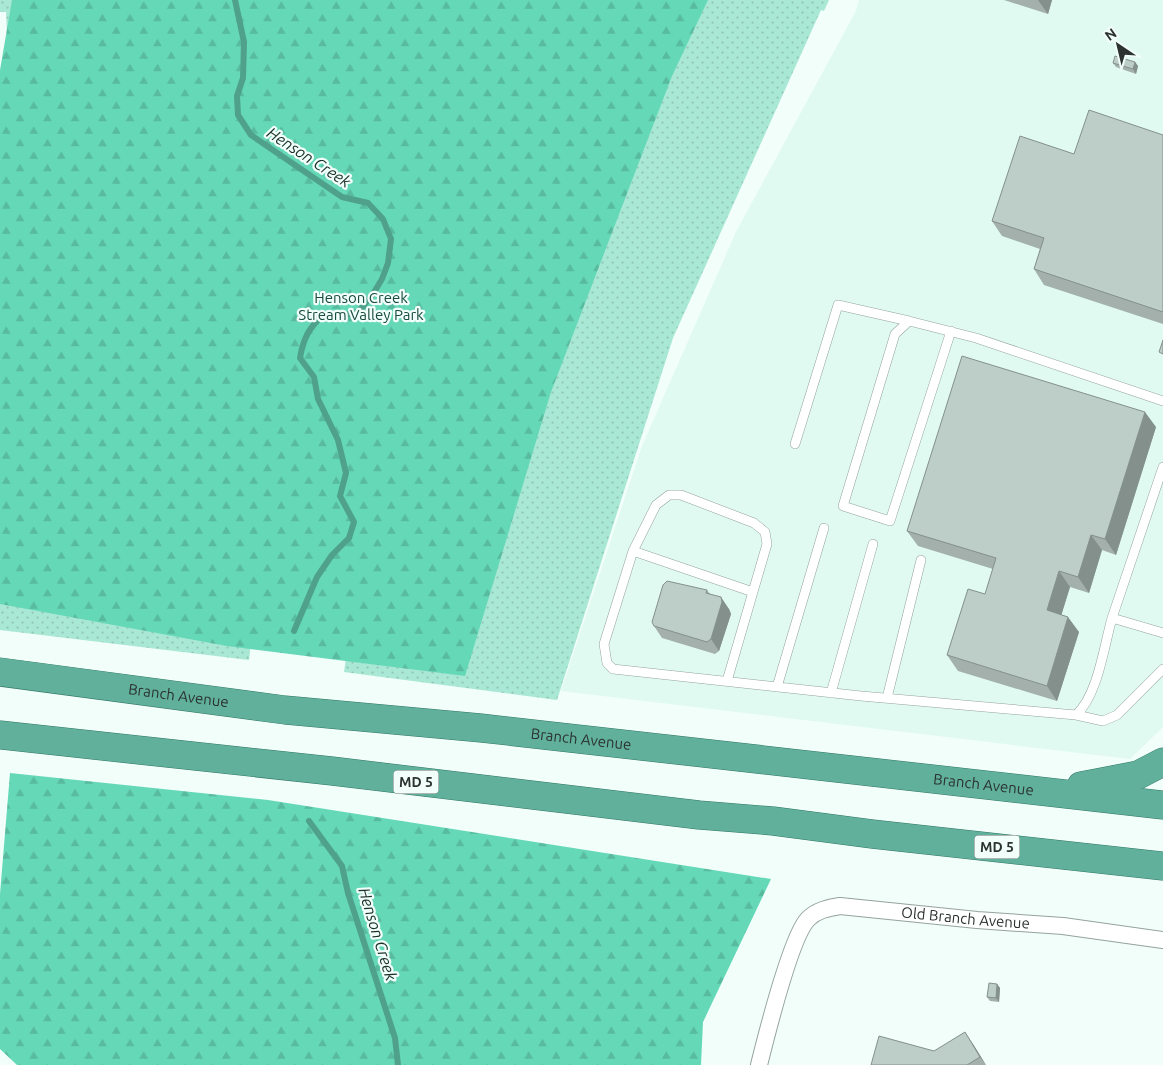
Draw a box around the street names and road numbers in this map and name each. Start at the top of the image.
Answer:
street label: Branch Avenue [127,680,230,710]
street label: Branch Avenue [530,725,632,753]
road number: MD 5 [394,770,438,794]
street label: Branch Avenue [932,770,1035,798]
road number: MD 5 [974,836,1020,859]
street label: Old Branch Avenue [901,903,1030,932]

